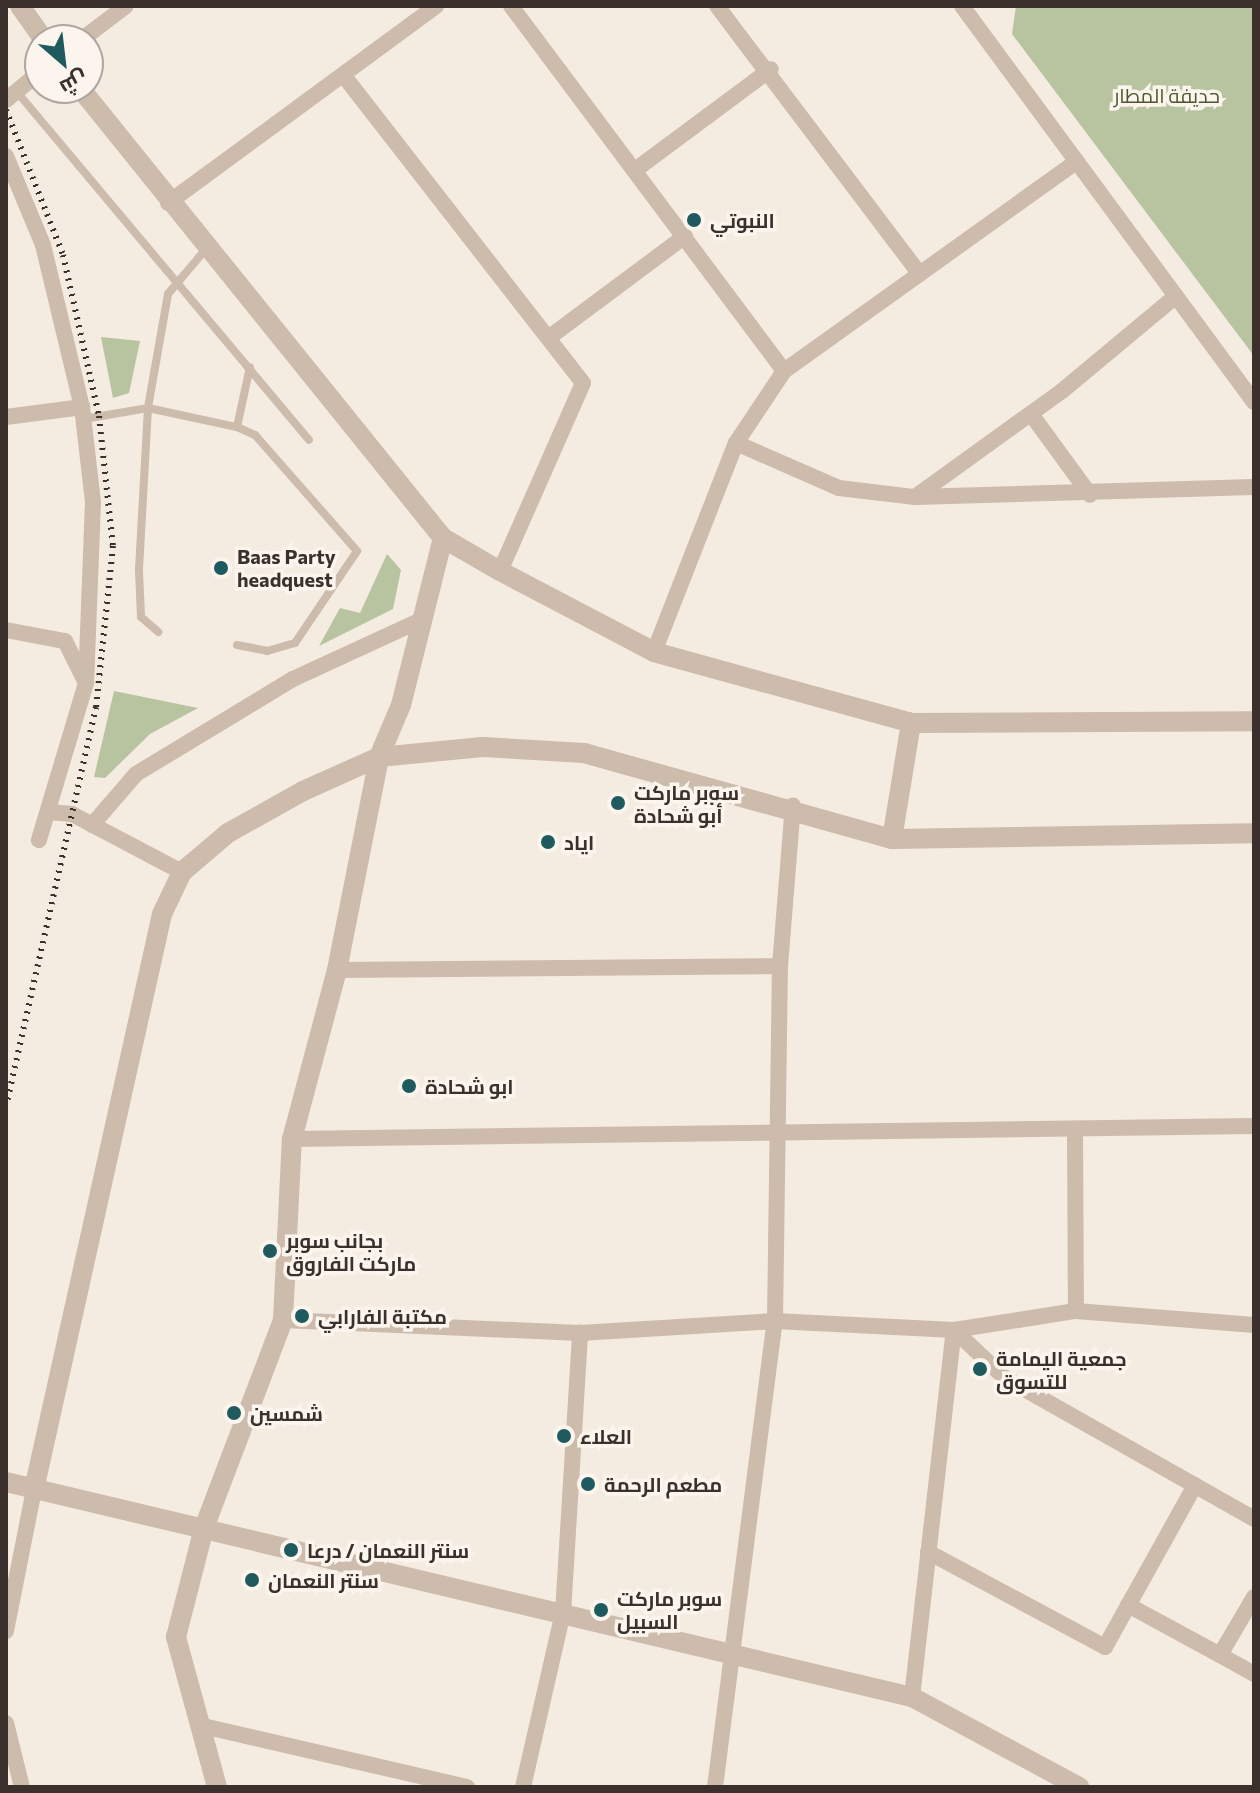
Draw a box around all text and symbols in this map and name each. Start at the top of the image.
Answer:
north arrow [24,24,104,104]
text: ش [56,65,93,102]
park label: حديفة المطار [1114,83,1220,107]
place label: النبوتي [710,208,775,232]
marker: النبوتي [685,211,703,229]
place label: Baas Party headquest [237,544,336,591]
marker: Baas Party headquest [212,559,230,577]
place label: سوبر ماركت أبو شحادة [634,780,739,827]
marker: سوبر ماركت أبو شحادة [609,794,627,812]
place label: اياد [564,830,594,854]
marker: اياد [539,833,557,851]
place label: ابو شحادة [425,1074,514,1098]
marker: ابو شحادة [400,1077,418,1095]
place label: بجانب سوبر ماركت الفاروق [286,1228,416,1275]
marker: بجانب سوبر ماركت الفاروق [261,1242,279,1260]
place label: مكتبة الفارابي [318,1304,447,1328]
marker: مكتبة الفارابي [293,1307,311,1325]
place label: جمعية اليمامة للتسوق [996,1346,1127,1393]
marker: جمعية اليمامة للتسوق [971,1360,989,1378]
place label: شمسين [250,1401,323,1425]
marker: شمسين [225,1404,243,1422]
place label: العلاء [580,1424,632,1448]
marker: العلاء [555,1427,573,1445]
place label: مطعم الرحمة [604,1472,722,1496]
marker: مطعم الرحمة [579,1475,597,1493]
place label: سنتر النعمان / درعا [307,1538,469,1562]
marker: سنتر النعمان / درعا [282,1541,300,1559]
place label: سنتر النعمان [268,1568,379,1592]
marker: سنتر النعمان [243,1571,261,1589]
place label: سوبر ماركت السبيل [617,1586,722,1633]
marker: سوبر ماركت السبيل [592,1601,610,1619]

